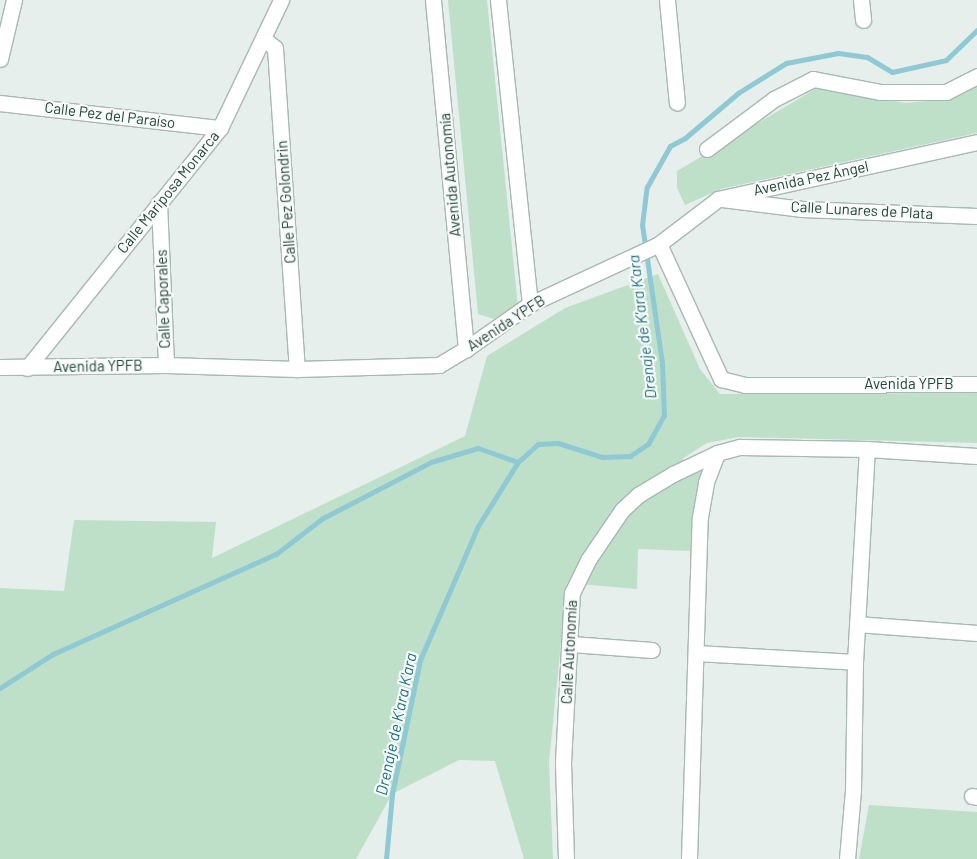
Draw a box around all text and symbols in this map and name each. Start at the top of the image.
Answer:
street label: Calle Pez del Paraíso [44,98,176,132]
street label: Avenida Autonomía [436,112,464,238]
street label: Calle Mariposa Monarca [113,127,223,257]
street label: Calle Pez Golondrin [273,140,299,264]
street label: Avenida Pez Ángel [752,157,870,199]
street label: Calle Lunares de Plata [790,197,934,223]
street label: Calle Caporales [152,249,174,349]
water label: Drenaje de K'ara K'ara [624,254,660,400]
street label: Avenida YPFB [464,291,548,355]
street label: Avenida YPFB [53,356,143,376]
street label: Avenida YPFB [864,375,954,393]
street label: Calle Autonomía [557,599,581,705]
water label: Drenaje de K'ara K'ara [372,651,420,797]

